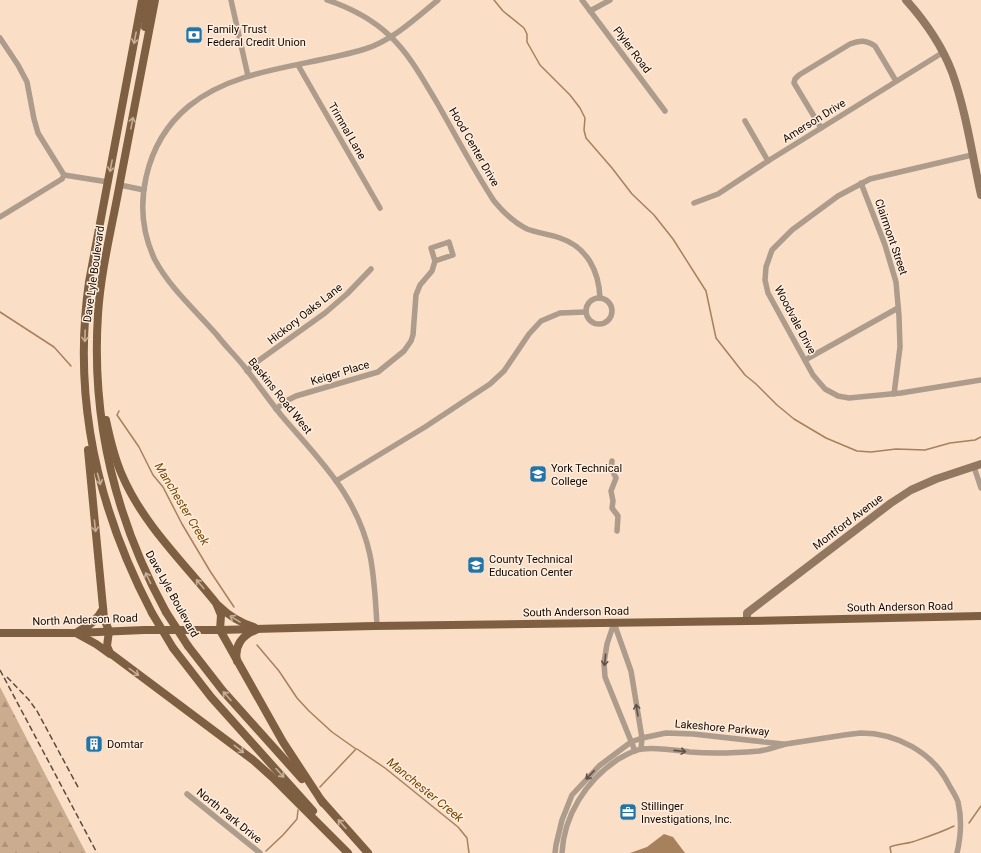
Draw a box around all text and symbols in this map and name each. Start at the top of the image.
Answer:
place label: Family Trust Federal Credit Union [207,23,306,49]
street label: Plyler Road [610,24,654,76]
bank icon: Family Trust Federal Credit Union [184,25,204,45]
one-way arrow [131,31,139,44]
street label: Amerson Drive [780,96,848,146]
street label: Trimnal Lane [325,100,369,162]
street label: Hood Center Drive [446,105,502,189]
one-way arrow [128,117,136,130]
one-way arrow [107,159,115,172]
street label: Clairmont Street [872,197,910,277]
street label: Dave Lyle Boulevard [81,225,107,323]
street label: Hickory Oaks Lane [265,281,345,347]
street label: Woodvale Drive [772,284,819,357]
one-way arrow [81,329,88,342]
street label: Baskins Road West [245,355,315,437]
street label: Keiger Place [309,358,371,388]
water label: Manchester Creek [152,460,213,549]
place label: York Technical College [551,462,622,488]
school or university icon: York Technical College [528,464,548,484]
one-way arrow [96,472,104,485]
street label: Montford Avenue [810,491,886,553]
one-way arrow [92,519,99,532]
street label: Dave Lyle Boulevard [143,548,201,640]
place label: County Technical Education Center [489,553,573,579]
school or university icon: County Technical Education Center [466,555,486,575]
one-way arrow [144,572,151,584]
one-way arrow [196,578,205,589]
street label: South Anderson Road [847,600,953,614]
street label: South Anderson Road [523,605,629,619]
street label: North Anderson Road [32,612,138,628]
one-way arrow [229,614,241,622]
one-way arrow [601,653,608,666]
one-way arrow [129,668,140,676]
one-way arrow [222,691,232,701]
one-way arrow [633,704,641,717]
street label: Lakeshore Parkway [674,717,771,739]
building icon: Domtar [84,734,104,754]
place label: Domtar [107,738,144,751]
one-way arrow [233,745,244,753]
one-way arrow [673,747,686,754]
water label: Manchester Creek [384,755,467,826]
one-way arrow [275,768,284,779]
one-way arrow [585,770,595,780]
street label: North Park Drive [194,786,264,846]
place label: Stillinger Investigations, Inc. [641,800,732,826]
office icon: Stillinger Investigations, Inc. [618,802,638,822]
one-way arrow [338,818,347,829]

